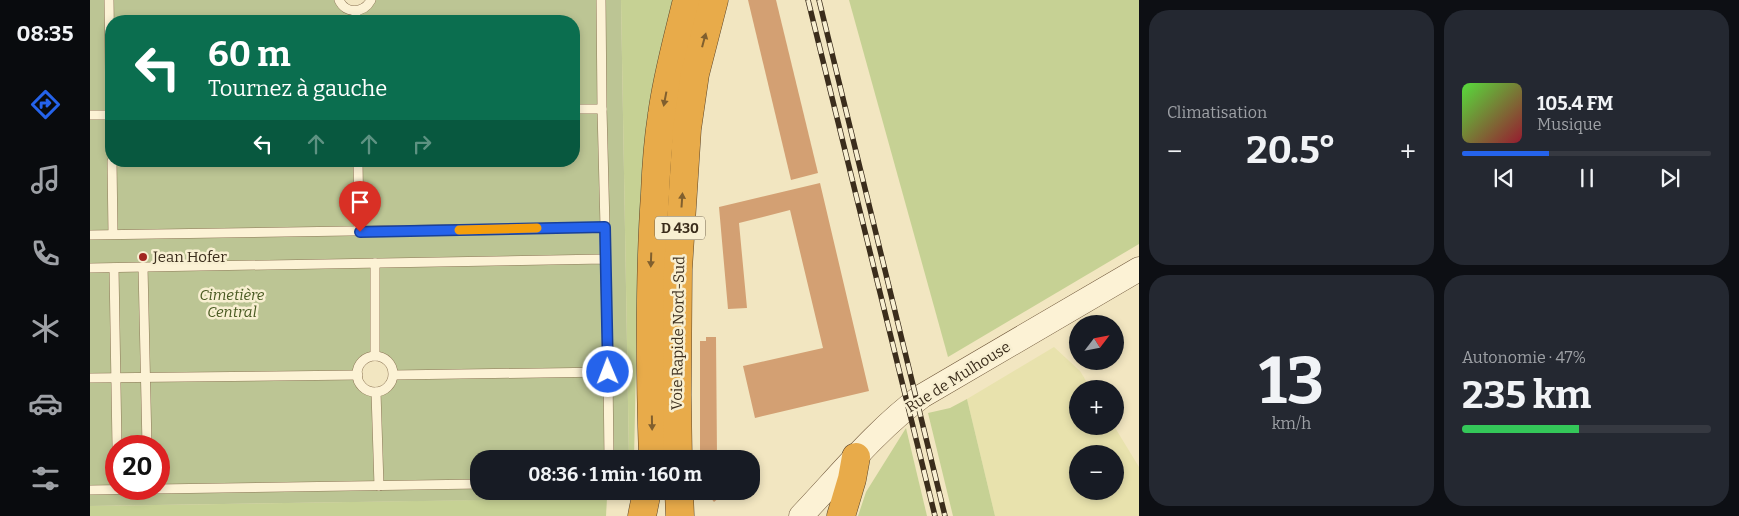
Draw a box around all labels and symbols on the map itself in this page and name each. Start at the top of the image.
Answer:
one-way arrow [700,32,708,47]
one-way arrow [660,91,668,107]
pin [339,181,381,232]
one-way arrow [678,192,686,208]
road number: D 430 [655,217,705,240]
place label: Jean Hofer [152,248,227,266]
marker: Jean Hofer [137,251,149,263]
one-way arrow [647,253,655,269]
street label: Voie Rapide Nord-Sud [668,256,688,410]
park label: Cimetière Central [200,286,265,321]
north arrow [1069,315,1124,370]
street label: Rue de Mulhouse [902,338,1014,416]
position arrow [581,345,633,397]
one-way arrow [648,415,656,431]
speed limit sign: 20 [105,435,170,500]

